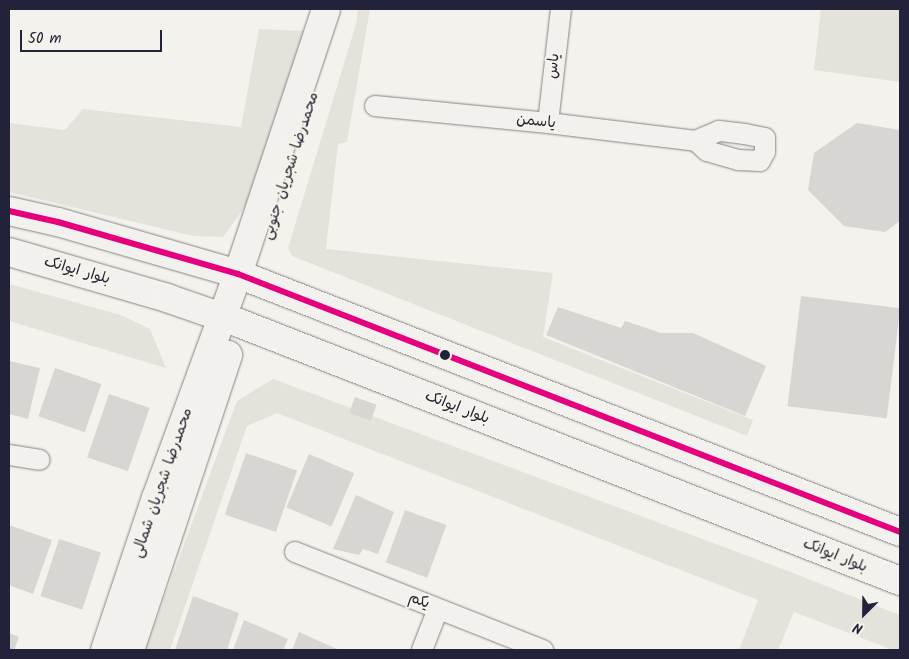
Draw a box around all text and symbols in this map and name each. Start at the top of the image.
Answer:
scale bar [22,20,165,52]
text: 50 m [28,27,62,51]
street label: یاس [544,52,564,80]
street label: محمدرضا شجریان جنوبی [259,90,323,242]
street label: یاسمن [515,111,557,133]
street label: بلوار ایوانک [42,253,112,289]
unlabelled marker [440,350,450,360]
street label: بلوار ایوانک [422,387,492,429]
street label: محمدرضا شجریان شمالی [129,406,197,560]
street label: بلوار ایوانک [800,535,870,577]
street label: یکم [406,589,432,613]
north arrow [839,589,889,639]
text: N [850,616,867,640]

